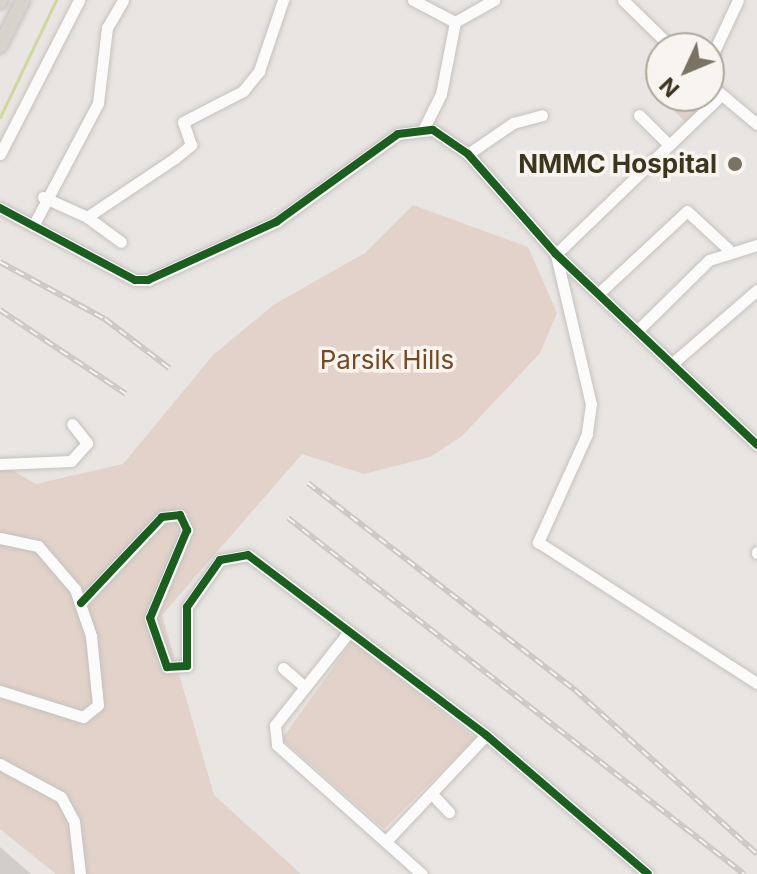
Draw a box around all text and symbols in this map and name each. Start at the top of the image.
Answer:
north arrow [645,32,725,112]
text: N [654,72,684,102]
place label: NMMC Hospital [518,148,717,180]
marker: NMMC Hospital [724,153,746,175]
park label: Parsik Hills [320,344,454,376]

